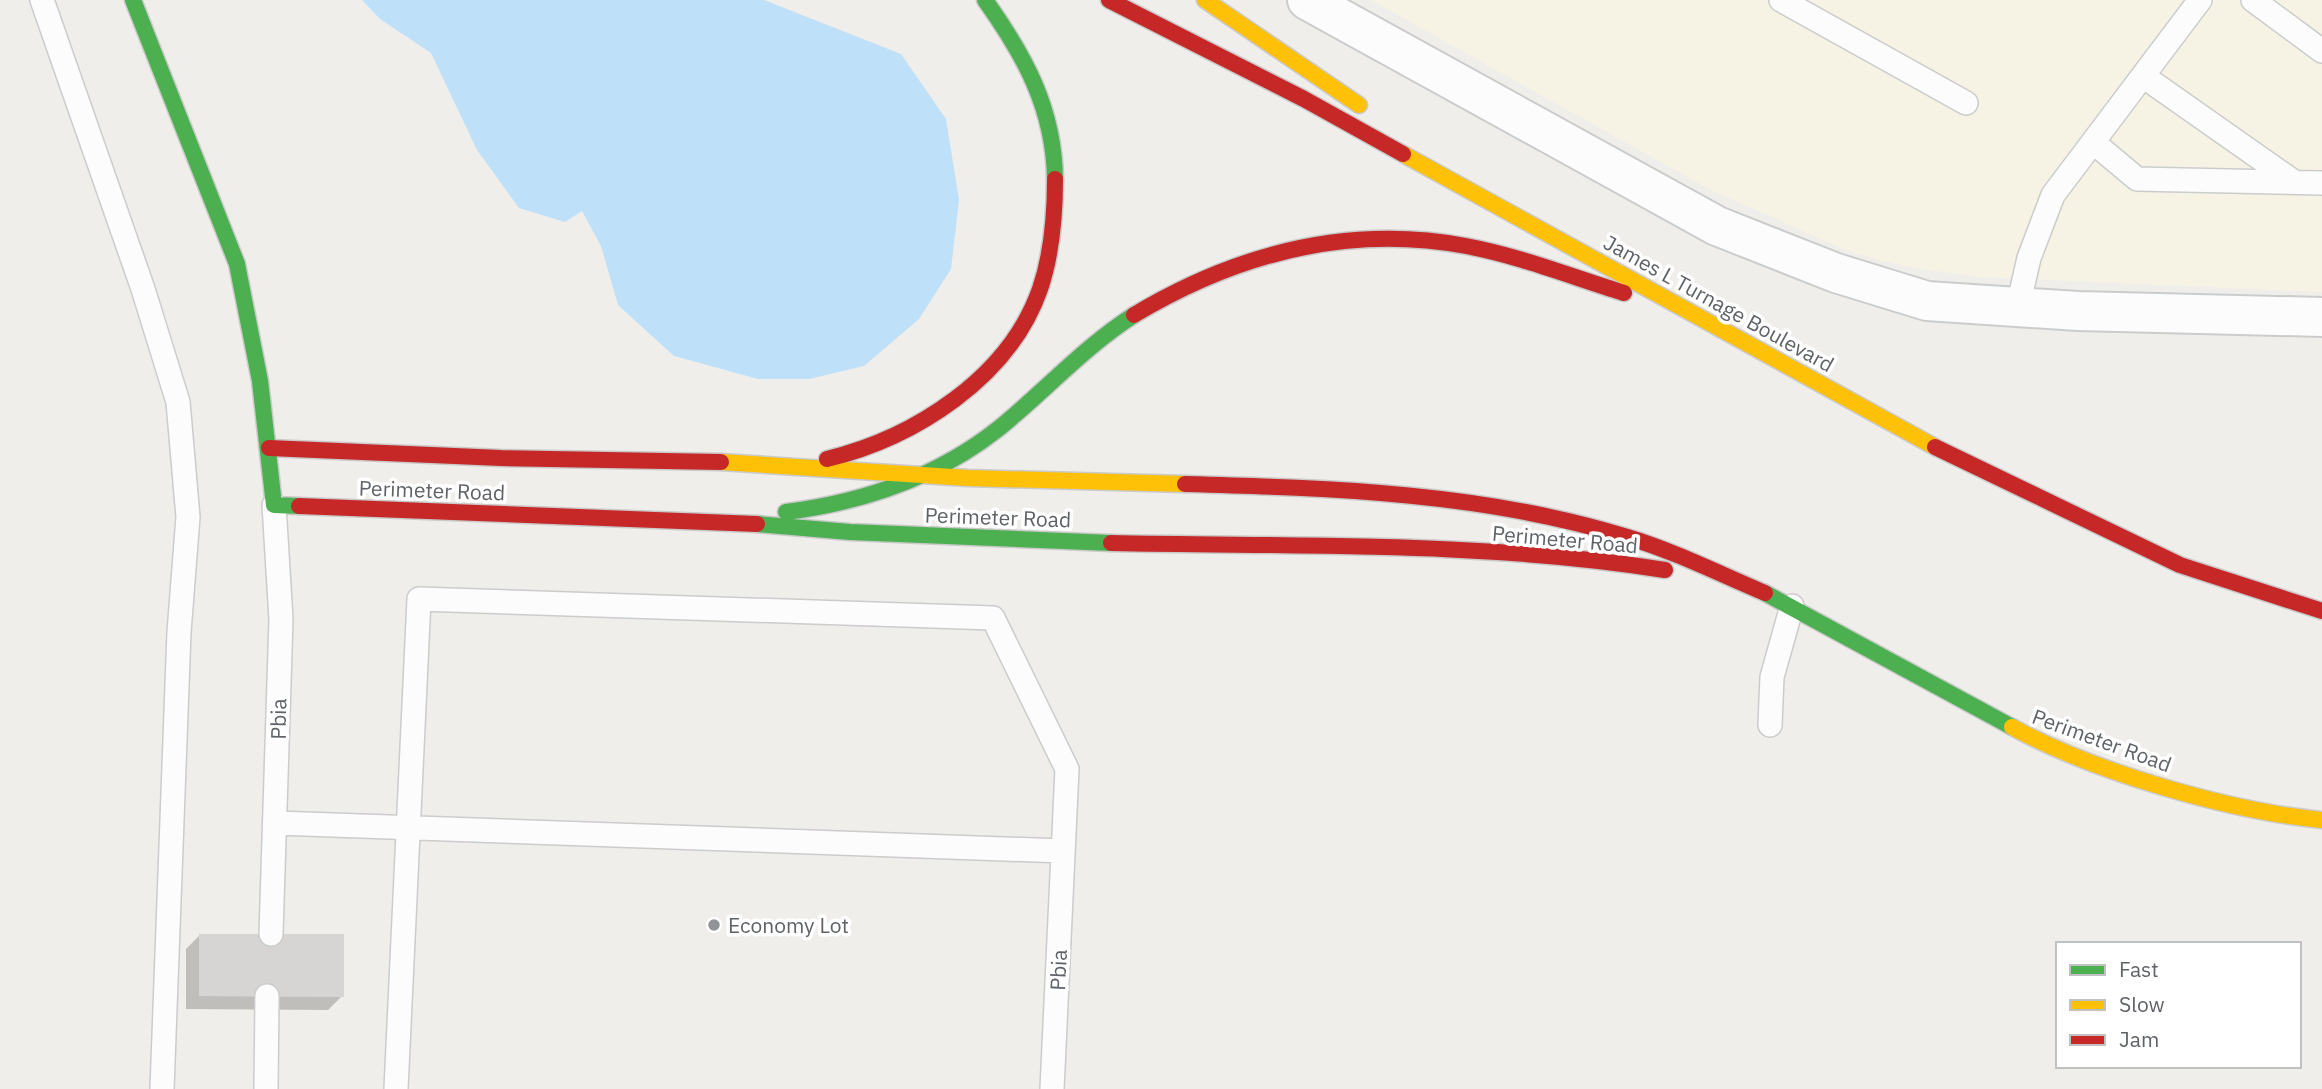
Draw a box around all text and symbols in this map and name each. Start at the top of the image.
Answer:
street label: James L Turnage Boulevard [1599,228,1839,378]
street label: Perimeter Road [358,473,506,507]
street label: Perimeter Road [924,500,1072,534]
street label: Perimeter Road [1491,519,1639,559]
street label: Pbia [264,698,292,740]
street label: Perimeter Road [2028,702,2176,778]
place label: Economy Lot [728,911,849,939]
marker: Economy Lot [706,917,722,933]
legend [2056,942,2301,1068]
street label: Pbia [1043,949,1073,991]
text: Fast [2119,955,2159,983]
text: Slow [2119,990,2165,1018]
text: Jam [2119,1025,2159,1053]

